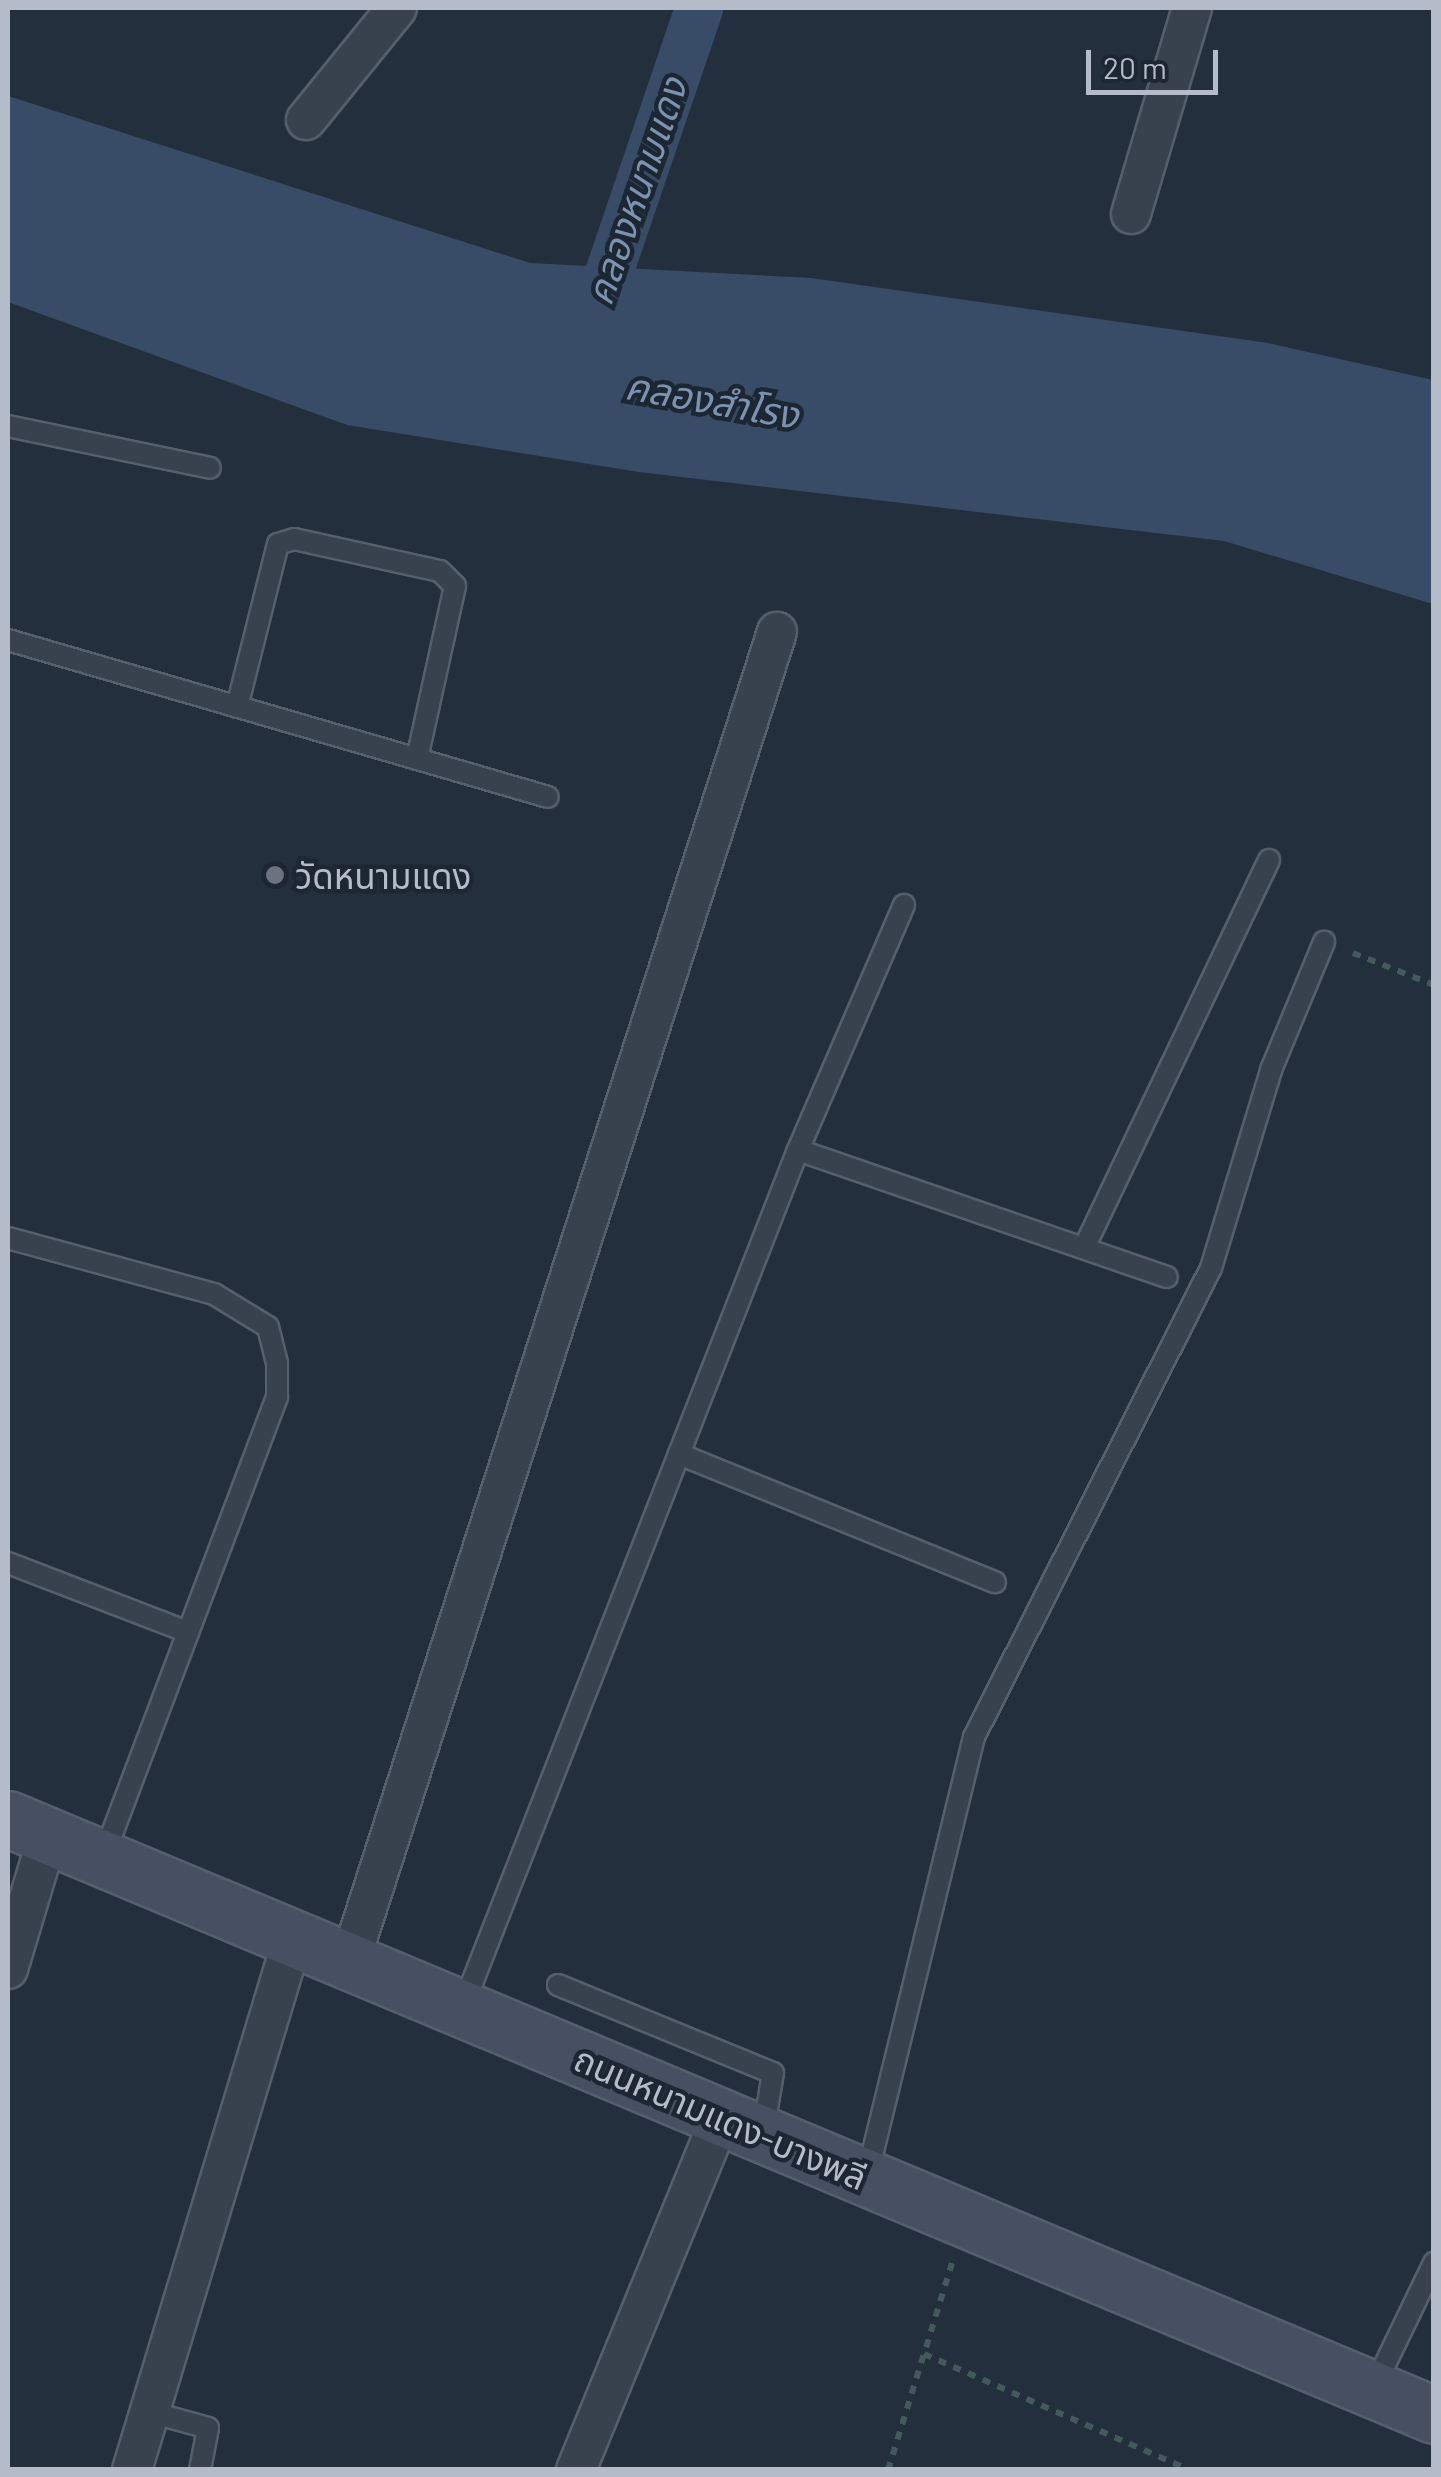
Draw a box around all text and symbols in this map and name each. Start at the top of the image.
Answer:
scale bar [1091,30,1224,92]
text: 20 m [1103,49,1167,85]
water label: คลองหนามแดง [576,72,696,310]
water label: คลองสำโรง [622,362,802,438]
place label: วัดหนามแดง [295,854,471,896]
marker: วัดหนามแดง [264,864,286,886]
street label: ถนนหนามแดง-บางพลี [568,2036,874,2198]

